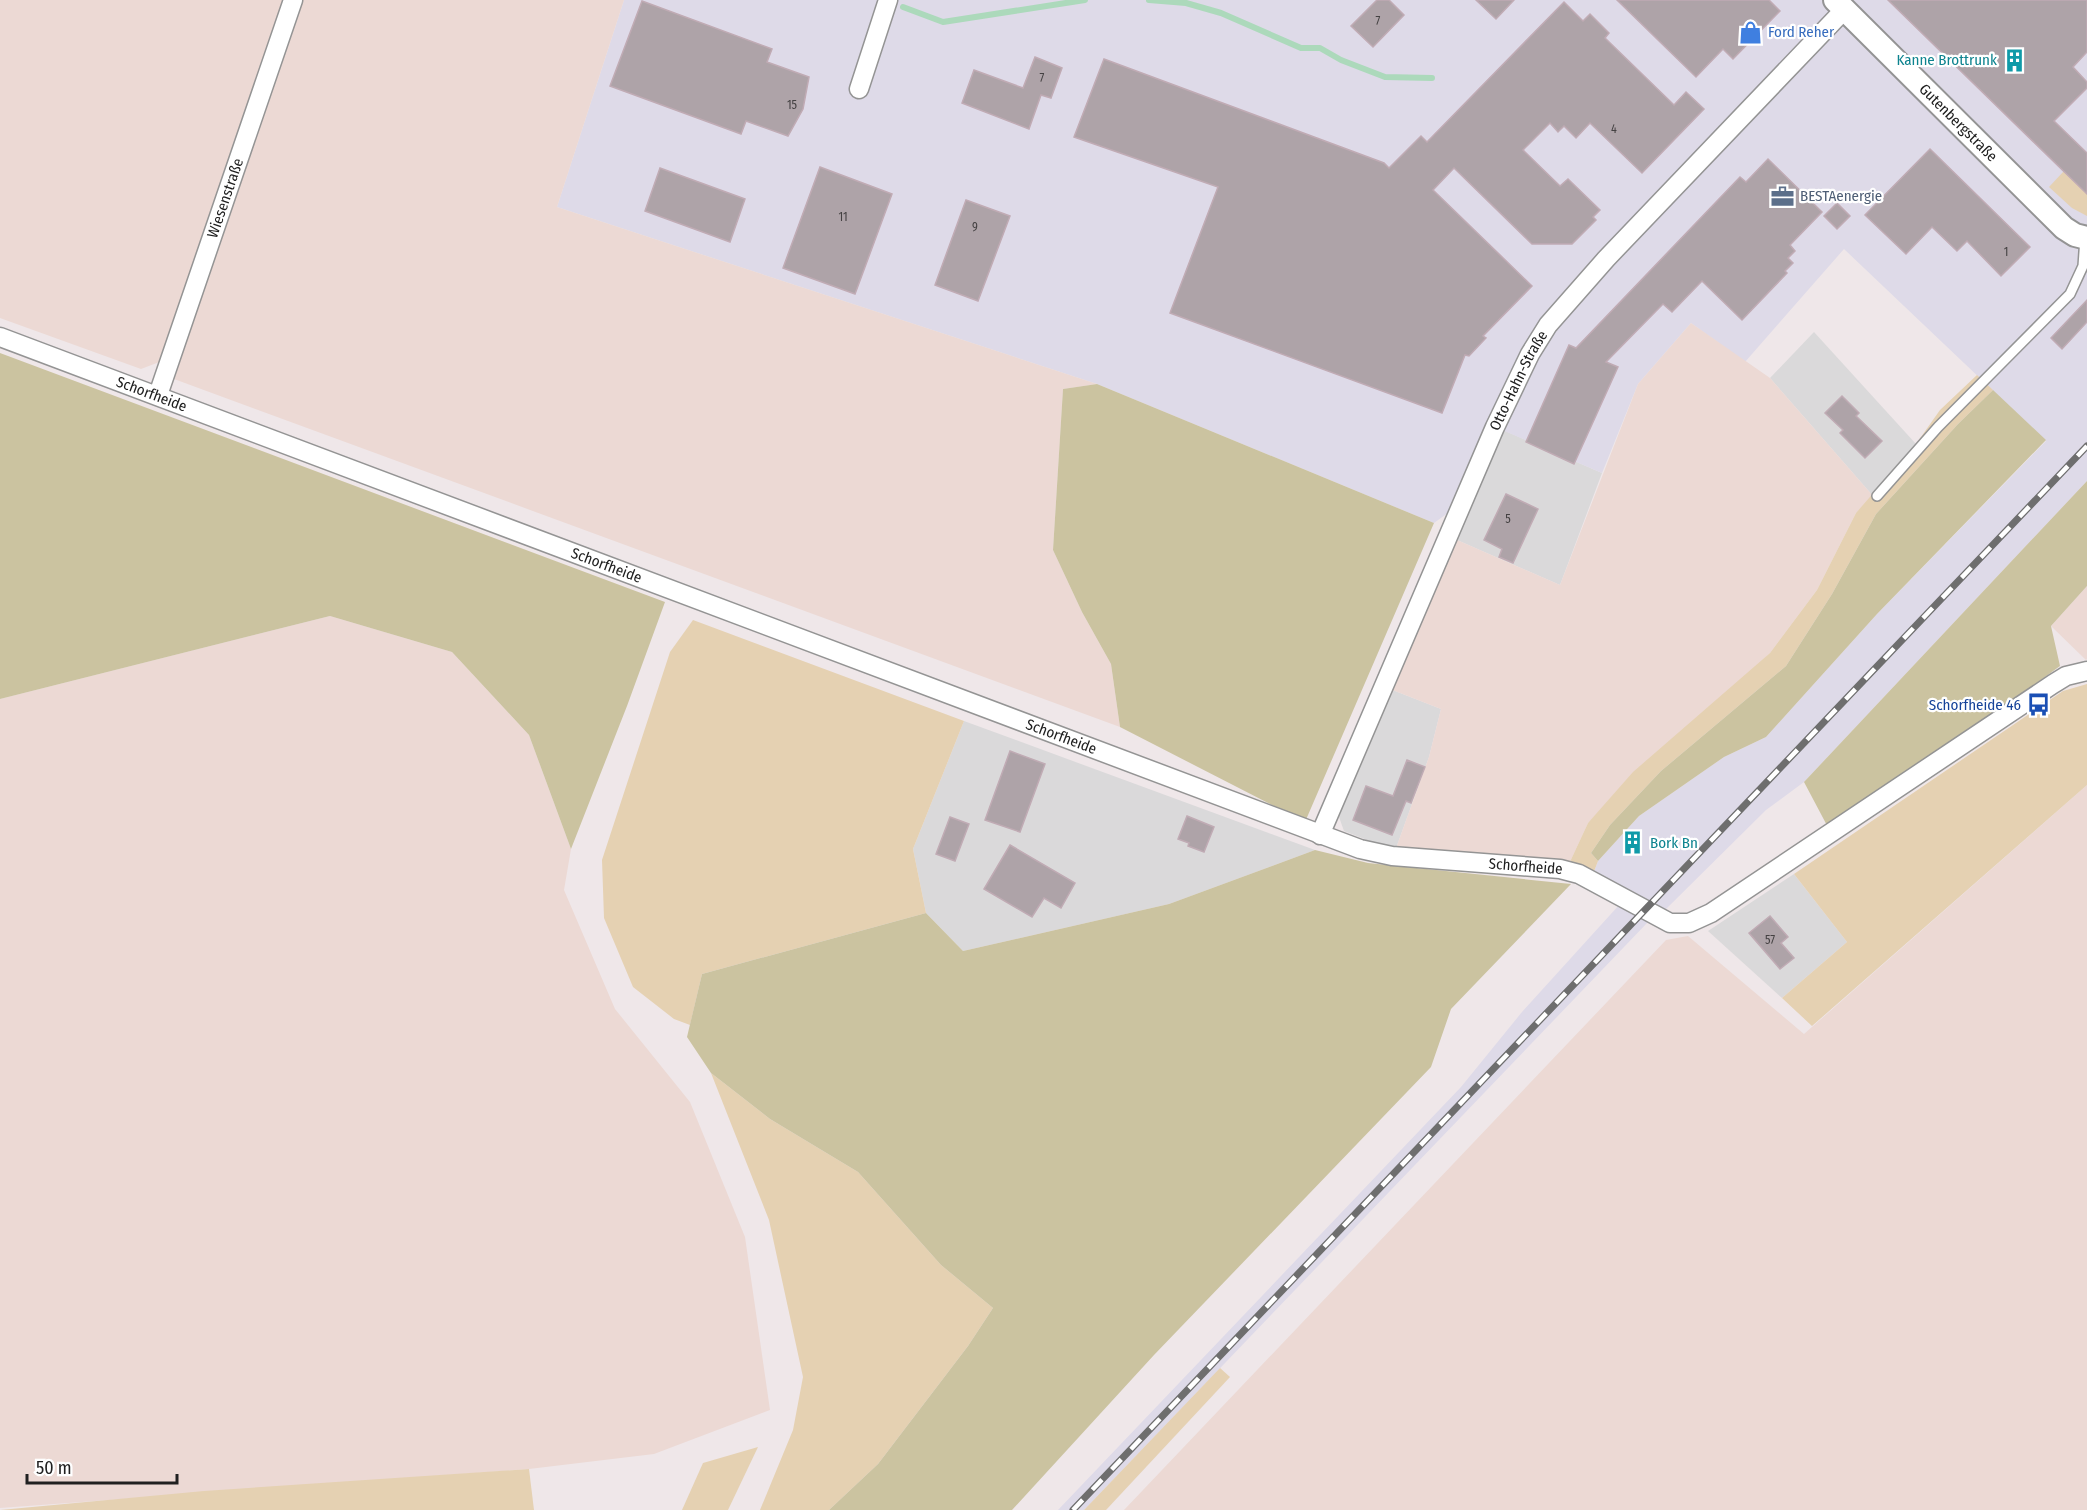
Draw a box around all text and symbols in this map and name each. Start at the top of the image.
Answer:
house number: 7 [1376,14,1381,28]
shop icon: Ford Reher [1737,19,1763,45]
place label: Ford Reher [1768,23,1835,41]
building icon: Kanne Brottrunk [2002,47,2028,73]
place label: Kanne Brottrunk [1896,51,1997,69]
house number: 7 [1040,71,1045,85]
street label: Gutenbergstraße [1916,80,2001,165]
house number: 15 [787,98,798,112]
house number: 4 [1611,122,1617,136]
street label: Wiesenstraße [203,156,247,240]
office icon: BESTAenergie [1769,183,1795,209]
place label: BESTAenergie [1800,187,1882,205]
house number: 11 [838,210,848,224]
house number: 9 [972,220,978,234]
house number: 1 [2004,245,2008,259]
street label: Otto-Hahn-Straße [1486,327,1551,433]
street label: Schorfheide [114,373,189,416]
house number: 5 [1505,512,1511,526]
street label: Schorfheide [569,544,644,587]
bus stop icon: Schorfheide 46 [2026,692,2052,718]
place label: Schorfheide 46 [1929,696,2021,714]
street label: Schorfheide [1023,715,1099,758]
building icon: Bork Bn [1619,830,1645,856]
place label: Bork Bn [1650,834,1698,852]
street label: Schorfheide [1488,855,1563,878]
house number: 57 [1765,933,1775,947]
scale bar [27,1447,177,1485]
text: 50 m [36,1457,72,1479]

